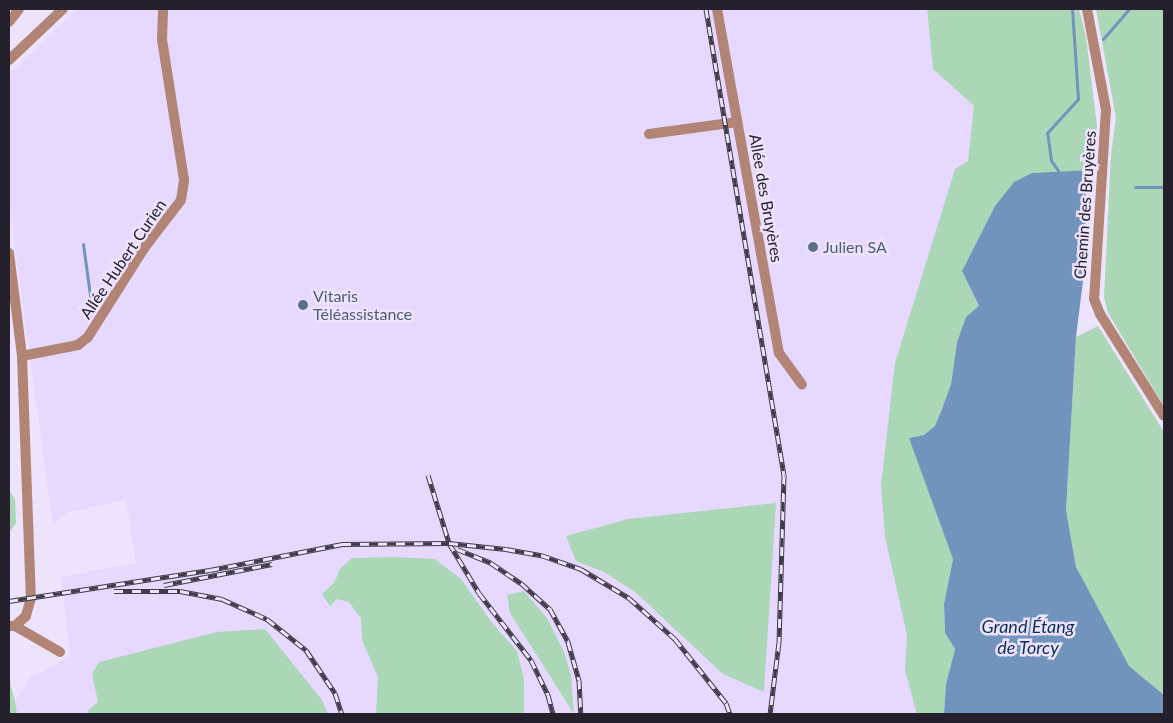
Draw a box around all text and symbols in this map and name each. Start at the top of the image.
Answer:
street label: Chemin des Bruyères [1070,130,1100,280]
street label: Allée des Bruyères [745,132,787,264]
street label: Allée Hubert Curien [76,196,170,322]
place label: Julien SA [823,237,887,257]
marker: Julien SA [807,241,819,253]
place label: Vitaris Téléassistance [313,286,412,324]
marker: Vitaris Téléassistance [297,299,309,311]
water label: Grand Étang de Torcy [981,616,1075,659]

